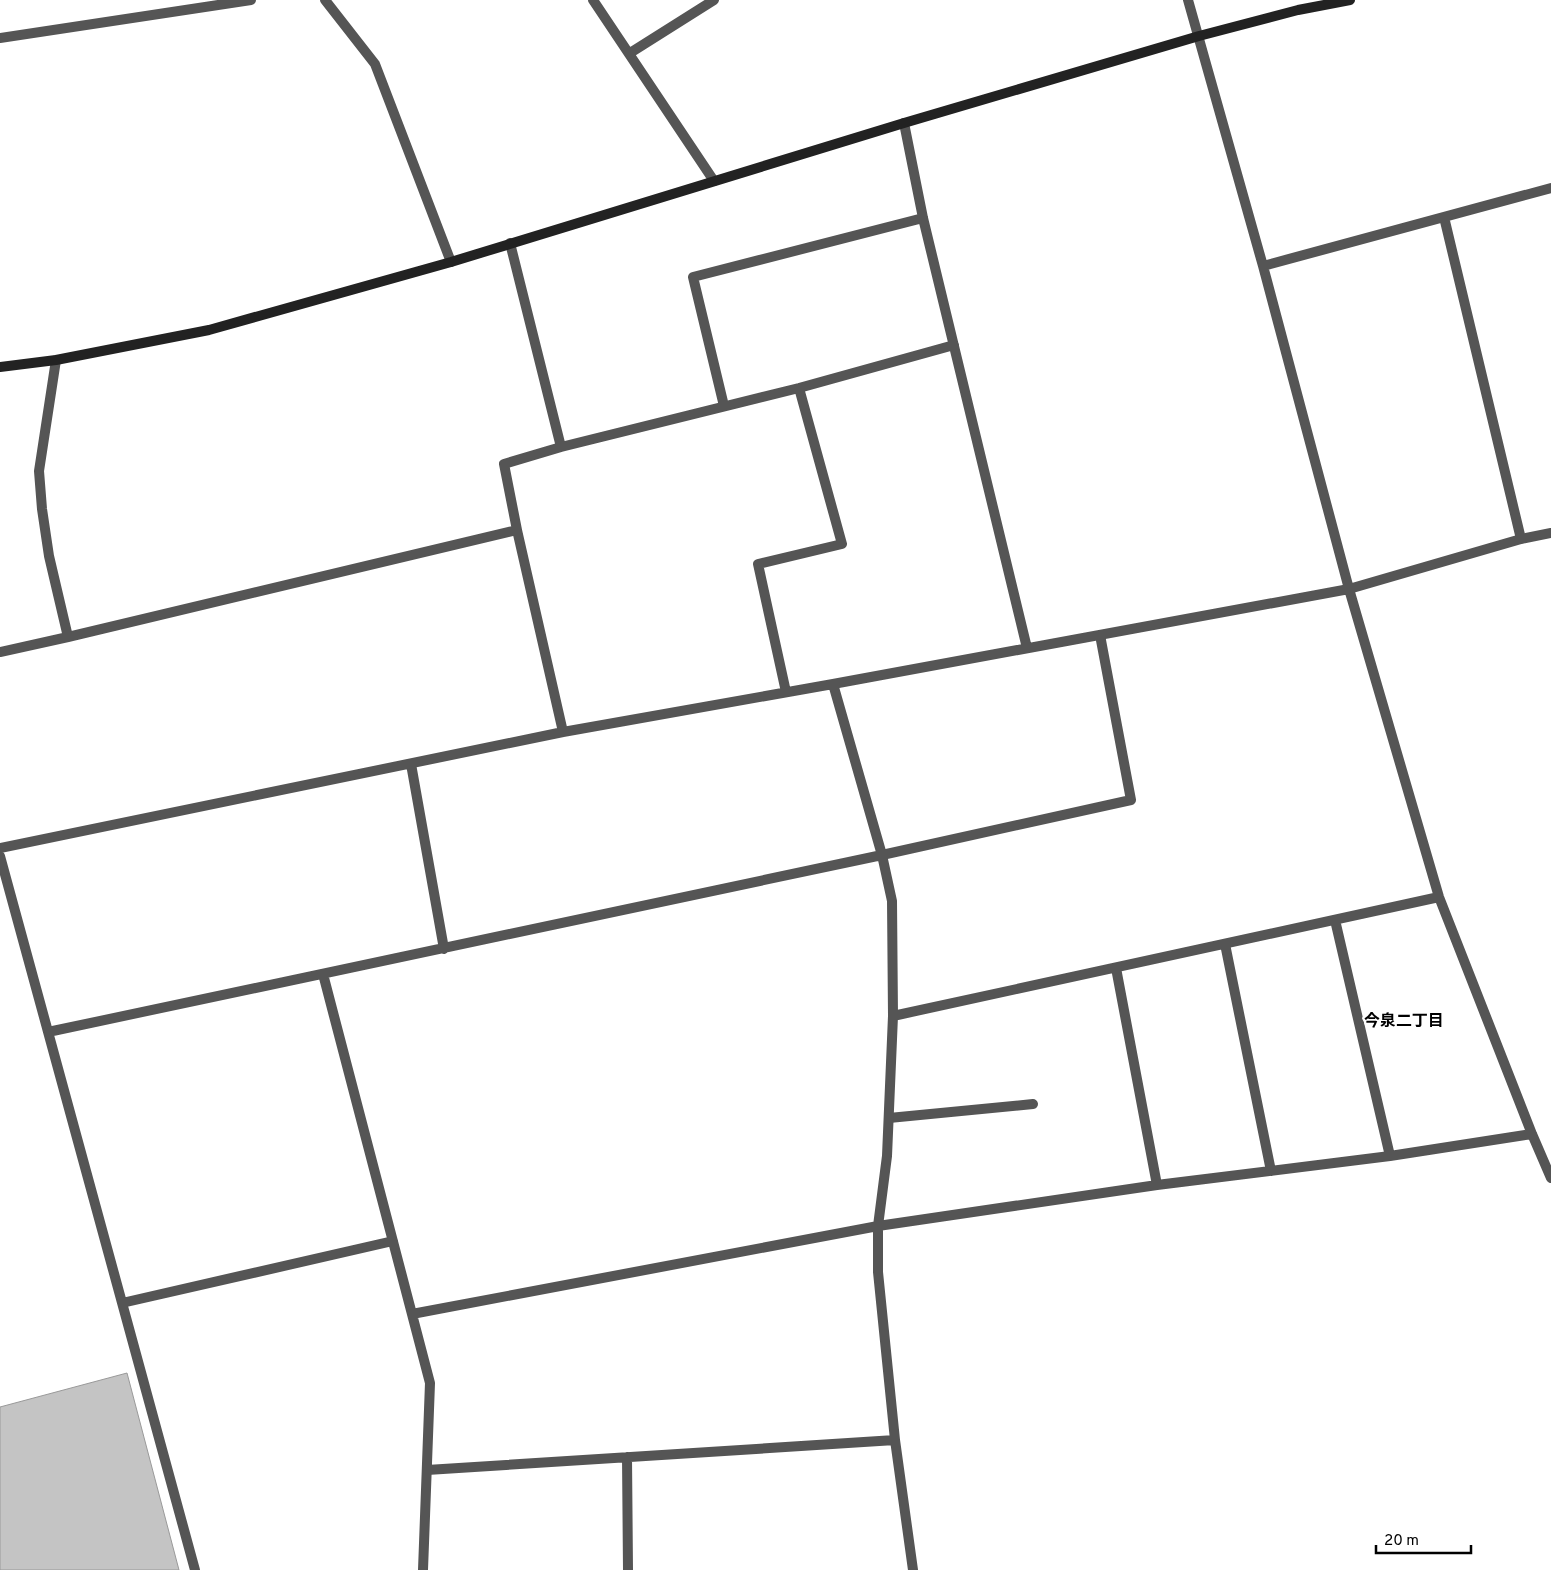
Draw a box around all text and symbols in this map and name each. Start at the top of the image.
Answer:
district label: 今泉二丁目 [1364,1012,1444,1032]
scale bar [1376,1522,1471,1554]
text: 20 m [1384,1532,1419,1551]

